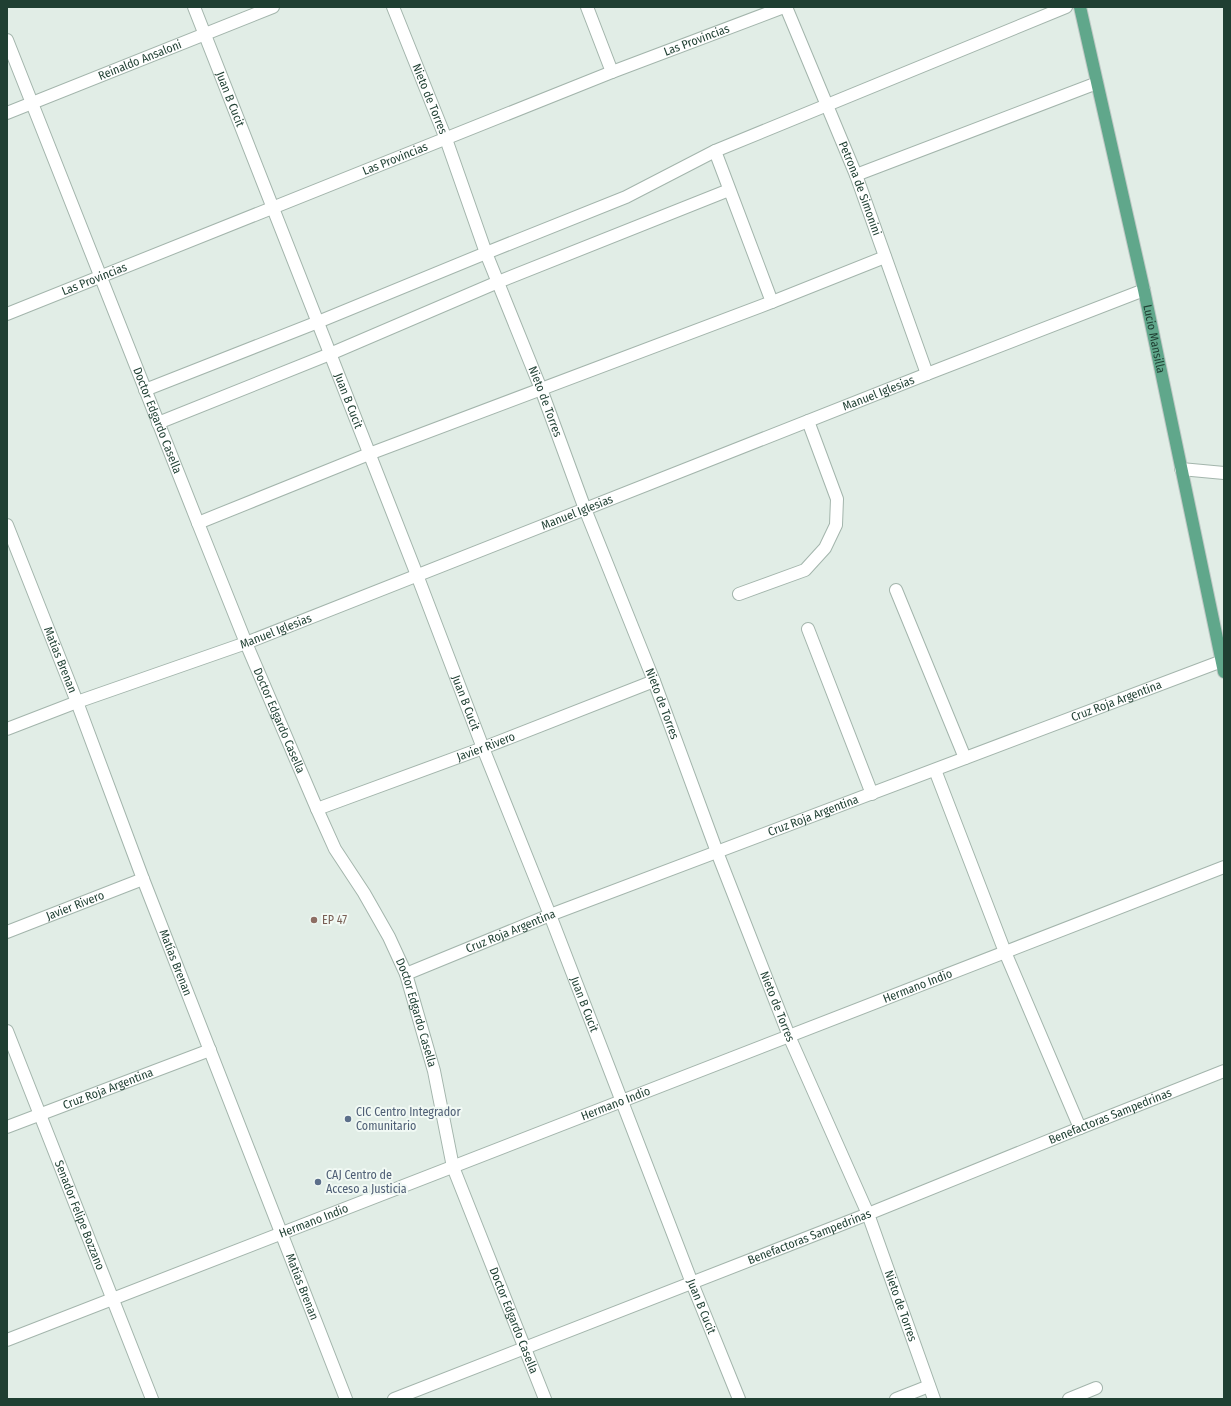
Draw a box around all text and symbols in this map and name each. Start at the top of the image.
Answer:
street label: Las Provincias [662,21,731,59]
street label: Reinaldo Ansaloni [96,37,183,83]
street label: Nieto de Torres [409,62,450,136]
street label: Juan B Cucit [213,69,247,129]
street label: Las Provincias [360,139,430,178]
street label: Petrona de Simonini [836,139,884,237]
street label: Las Provincias [60,260,129,298]
street label: Lucio Mansilla [1140,303,1168,375]
street label: Nieto de Torres [525,364,565,439]
street label: Doctor Edgardo Casella [130,365,185,476]
street label: Juan B Cucit [331,371,366,430]
street label: Manuel Iglesias [841,373,916,414]
street label: Manuel Iglesias [539,492,615,533]
street label: Manuel Iglesias [238,611,314,652]
street label: Matías Brenan [41,625,80,695]
street label: Doctor Edgardo Casella [250,666,308,775]
street label: Nieto de Torres [643,666,682,741]
street label: Juan B Cucit [449,673,483,733]
street label: Cruz Roja Argentina [1069,677,1164,724]
street label: Javier Rivero [455,729,517,764]
street label: Cruz Roja Argentina [766,792,861,839]
street label: Javier Rivero [44,888,106,923]
street label: Cruz Roja Argentina [464,907,557,956]
place label: EP 47 [322,913,347,927]
marker: EP 47 [309,915,319,925]
street label: Matías Brenan [156,927,195,998]
street label: Doctor Edgardo Casella [393,956,440,1069]
street label: Hermano Indio [881,966,954,1006]
street label: Nieto de Torres [757,969,798,1044]
street label: Juan B Cucit [567,975,601,1034]
street label: Cruz Roja Argentina [61,1065,155,1112]
street label: Hermano Indio [579,1084,652,1123]
street label: Benefactoras Sampedrinas [1047,1085,1174,1147]
place label: CIC Centro Integrador Comunitario [356,1105,461,1133]
marker: CIC Centro Integrador Comunitario [343,1114,353,1124]
street label: Senador Felipe Bozzano [52,1158,107,1272]
place label: CAJ Centro de Acceso a Justicia [326,1168,407,1196]
marker: CAJ Centro de Acceso a Justicia [313,1177,323,1187]
street label: Hermano Indio [277,1201,350,1241]
street label: Benefactoras Sampedrinas [746,1206,873,1267]
street label: Matías Brenan [283,1252,321,1322]
street label: Doctor Edgardo Casella [487,1265,541,1376]
street label: Nieto de Torres [882,1268,920,1343]
street label: Juan B Cucit [684,1277,719,1336]

